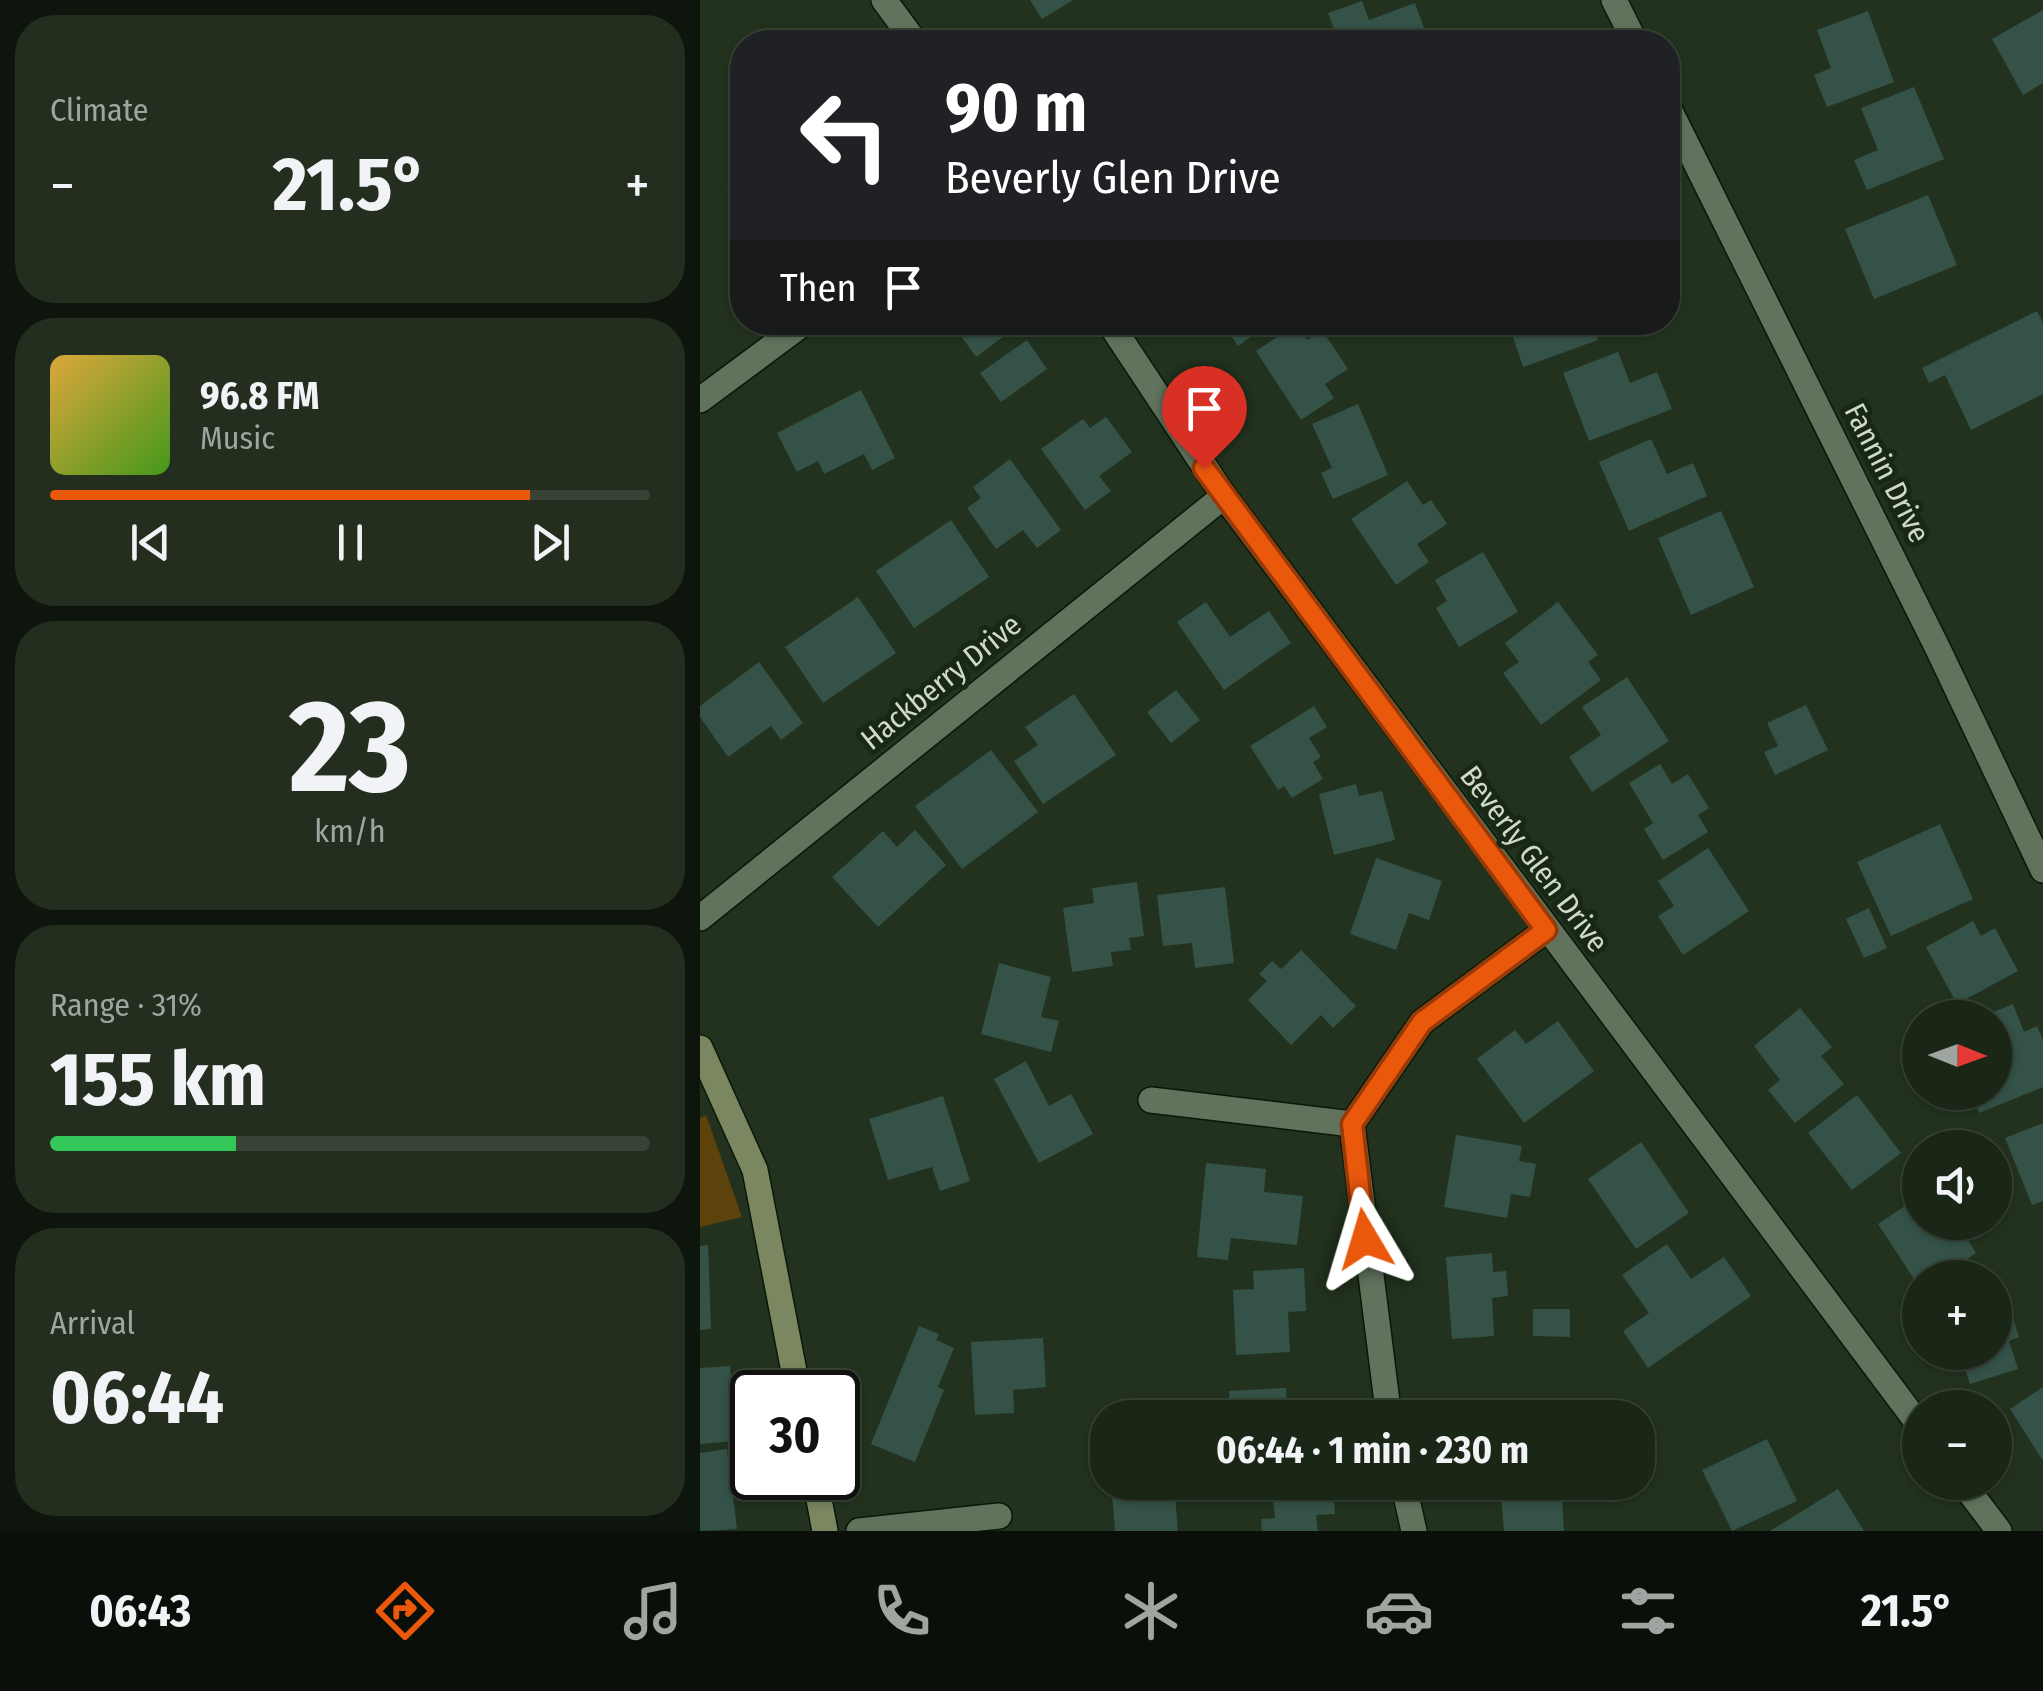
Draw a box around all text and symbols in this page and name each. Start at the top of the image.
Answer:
text: 90 m [945,66,1087,150]
icon: left [780,70,910,200]
text: Climate [50,91,149,129]
text: 21.5° [273,140,427,230]
text: Beverly Glen Drive [945,151,1281,205]
text: − [50,153,75,219]
text: + [625,153,650,219]
icon: arrive [876,260,931,315]
text: Then [780,265,856,311]
pin [1162,366,1247,469]
text: 96.8 FM [200,373,319,419]
icon: arrive [1177,381,1232,436]
street label: Fannin Drive [1837,397,1937,549]
text: Music [200,419,275,457]
icon: previous [123,515,178,570]
icon: pause [323,515,378,570]
icon: next [523,515,578,570]
street label: Hackberry Drive [854,607,1028,757]
text: 23 [289,669,411,825]
street label: Beverly Glen Drive [1452,759,1616,959]
text: km/h [314,812,386,850]
text: Range · 31% [50,986,202,1024]
north arrow [1902,1000,2012,1110]
map controls [1902,1000,2012,1500]
text: 155 km [50,1035,266,1125]
button: sound [1902,1130,2012,1240]
position arrow [1313,1187,1417,1291]
button: + [1902,1260,2012,1370]
text: Arrival [50,1304,135,1342]
text: 06:44 [50,1353,224,1443]
speed limit sign: 30 [730,1370,860,1500]
button: − [1902,1390,2012,1500]
text: 06:44 · 1 min · 230 m [1216,1427,1529,1473]
icon: directions [370,1576,440,1646]
icon: music [618,1576,688,1646]
icon: phone [867,1576,937,1646]
icon: climate [1116,1576,1186,1646]
icon: car [1364,1576,1434,1646]
icon: filters [1613,1576,1683,1646]
text: 06:43 [89,1584,191,1638]
text: 21.5° [1861,1584,1954,1638]

